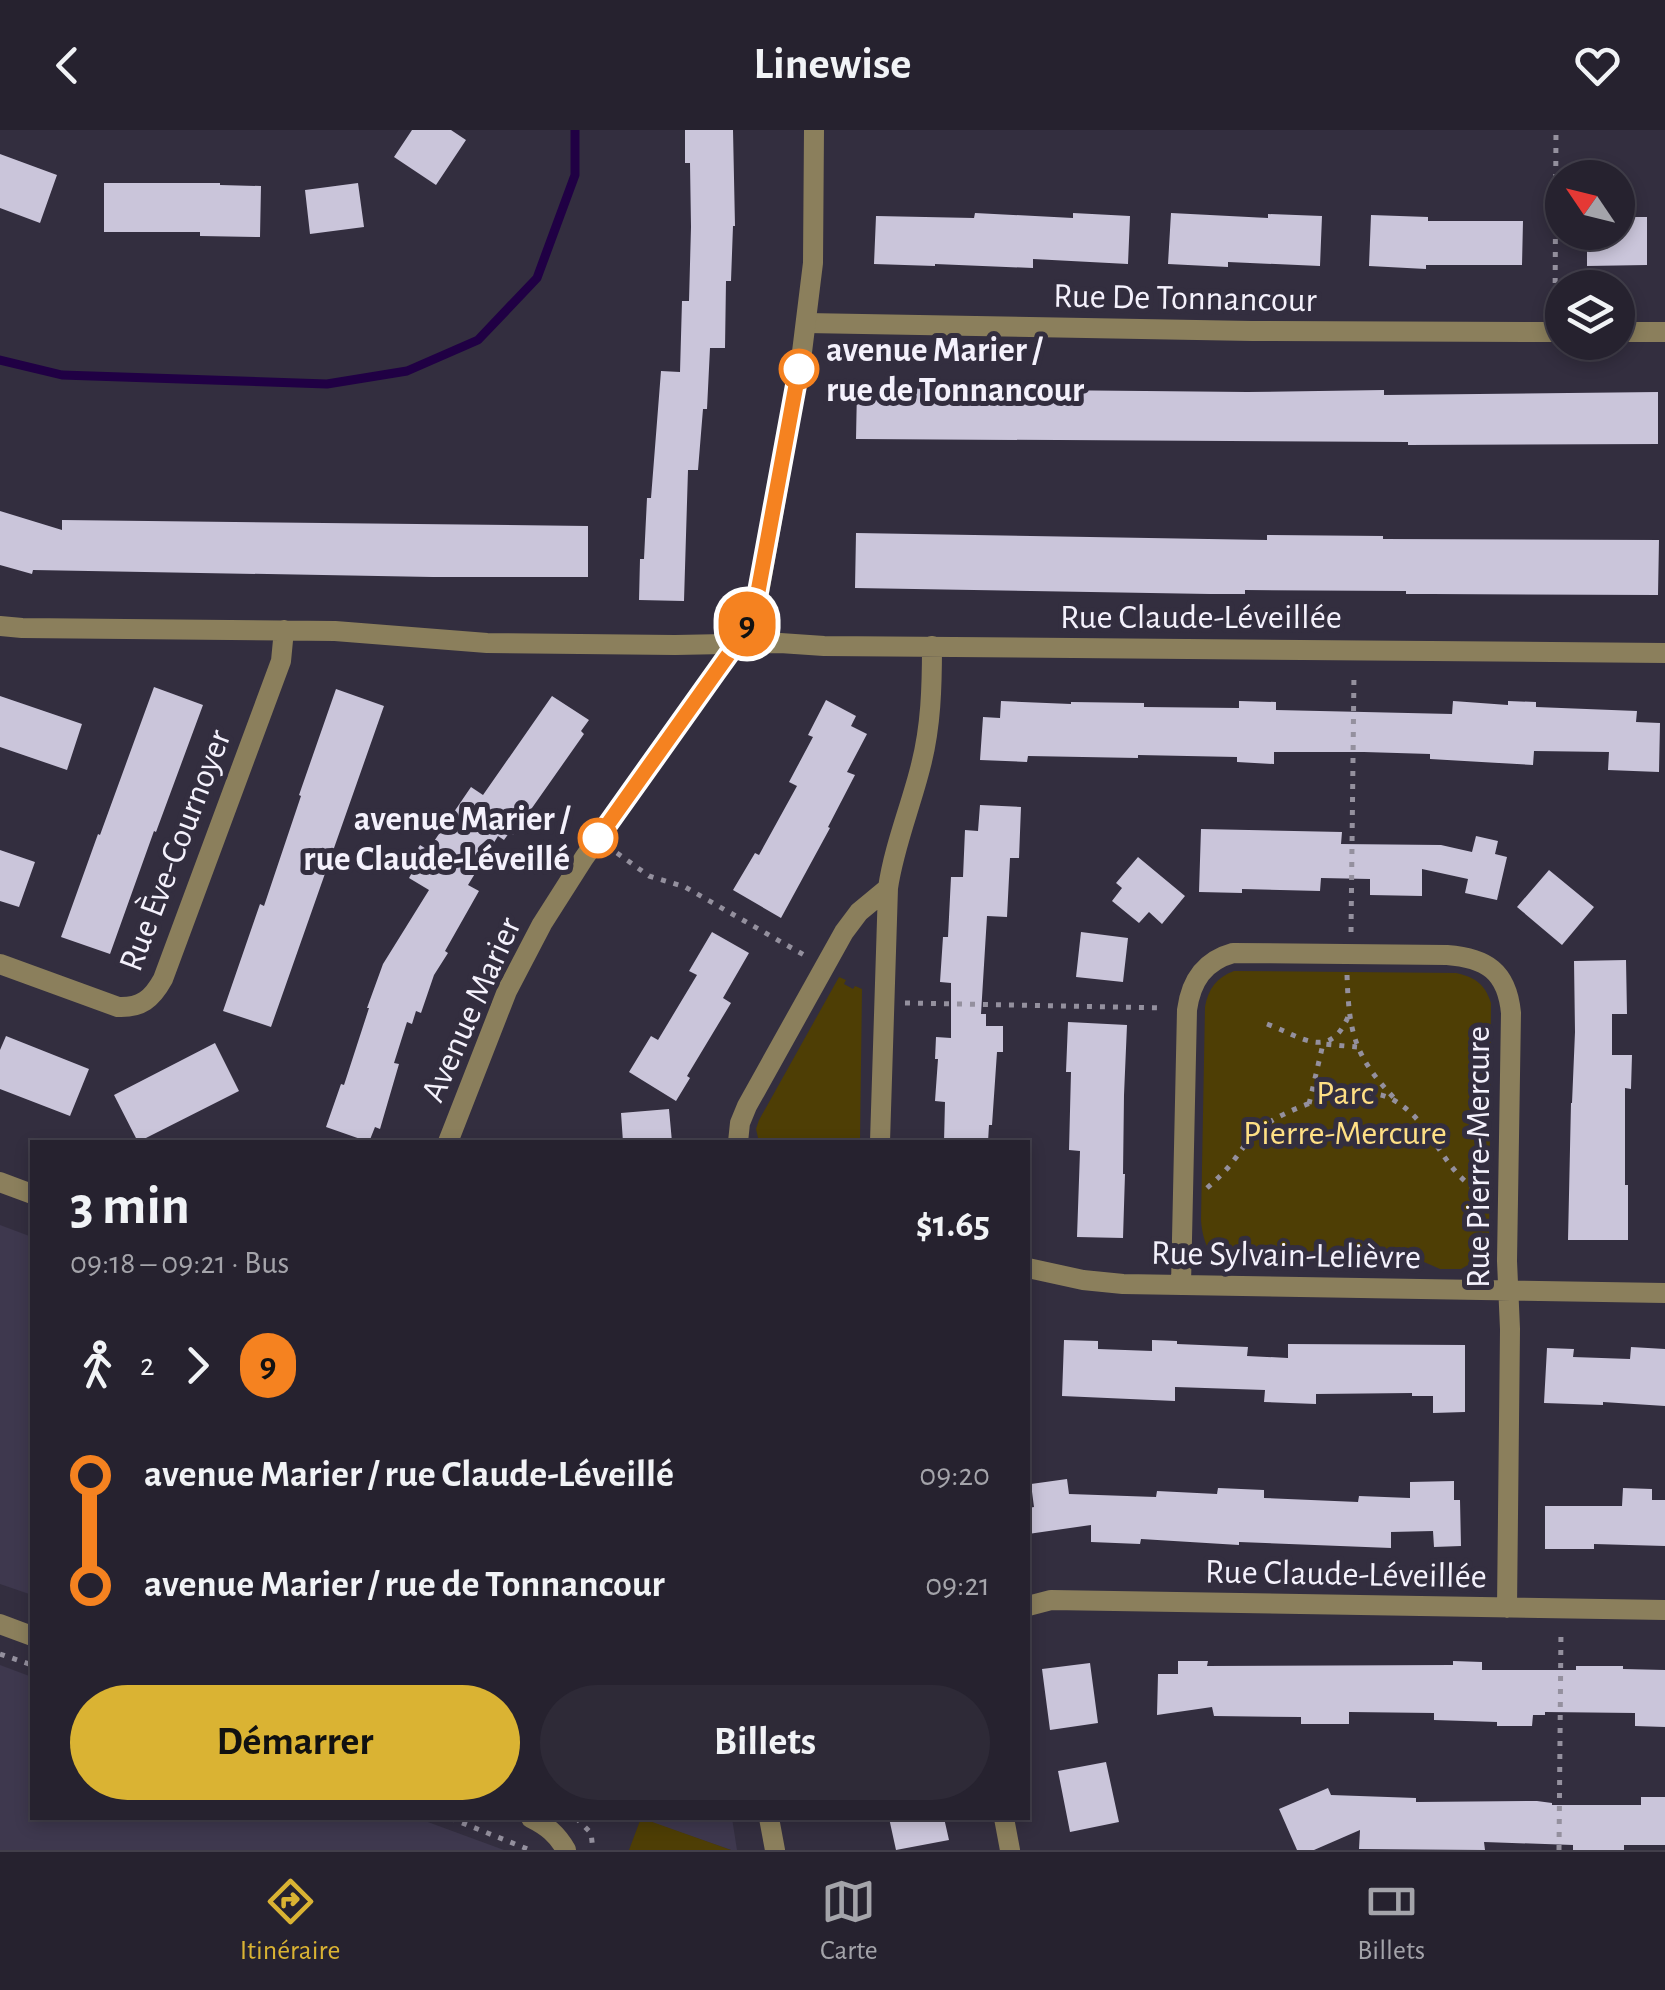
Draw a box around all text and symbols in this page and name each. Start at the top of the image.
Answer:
icon: back [40,38,95,93]
icon: heart [1570,38,1625,93]
text: Linewise [754,42,911,87]
north arrow [1545,160,1635,250]
map controls [1545,160,1635,360]
button: layers [1545,270,1635,360]
street label: Rue De Tonnancour [1053,279,1318,318]
place label: avenue Marier / rue de Tonnancour [826,333,1084,408]
marker: avenue Marier / rue de Tonnancour [780,350,818,388]
line badge: 9 [714,592,780,656]
street label: Rue Claude-Léveillée [1060,600,1342,635]
text: 9 [739,607,755,642]
street label: Rue Ève-Cournoyer [111,724,238,976]
place label: avenue Marier / rue Claude-Léveillé [303,802,571,877]
marker: avenue Marier / rue Claude-Léveillé [579,819,617,857]
street label: Avenue Marier [415,911,528,1107]
street label: Rue Pierre-Mercure [1461,1026,1496,1288]
park label: Parc Pierre-Mercure [1243,1076,1447,1151]
text: 3 min [70,1179,190,1234]
text: $1.65 [916,1206,990,1244]
street label: Rue Sylvain-Lelièvre [1151,1236,1421,1275]
text: 09:18 – 09:21 · Bus [70,1247,289,1279]
icon: walk [70,1338,125,1393]
icon: forward [170,1338,225,1393]
text: 9 [260,1348,276,1383]
text: 2 [140,1349,155,1381]
text: avenue Marier / rue Claude-Léveillé [144,1456,674,1494]
text: 09:20 [919,1459,990,1491]
street label: Rue Claude-Léveillée [1205,1555,1487,1594]
text: avenue Marier / rue de Tonnancour [144,1566,665,1604]
text: 09:21 [925,1569,990,1601]
button: Démarrer [70,1685,520,1800]
button: Billets [540,1685,990,1800]
tab: Itinéraire [240,1874,340,1968]
tab: Carte [820,1874,878,1968]
tab: Billets [1357,1874,1425,1968]

